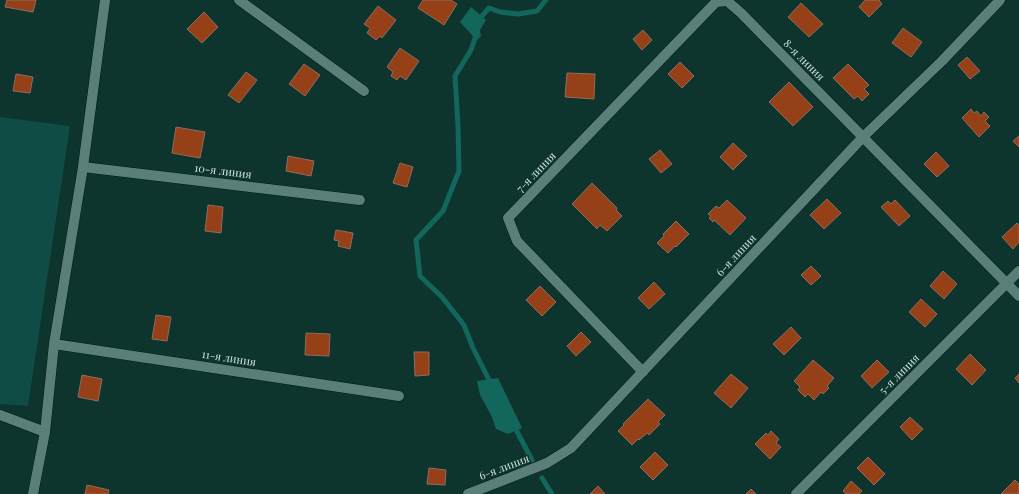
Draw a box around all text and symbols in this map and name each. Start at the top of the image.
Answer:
street label: 8-я линия [781,36,828,84]
street label: 7-я линия [513,148,559,195]
street label: 10-я линия [194,160,253,181]
street label: 6-я линия [712,230,759,279]
street label: 11-я линия [201,346,257,369]
street label: 5-я линия [875,350,922,397]
street label: 6-я линия [477,450,531,483]

